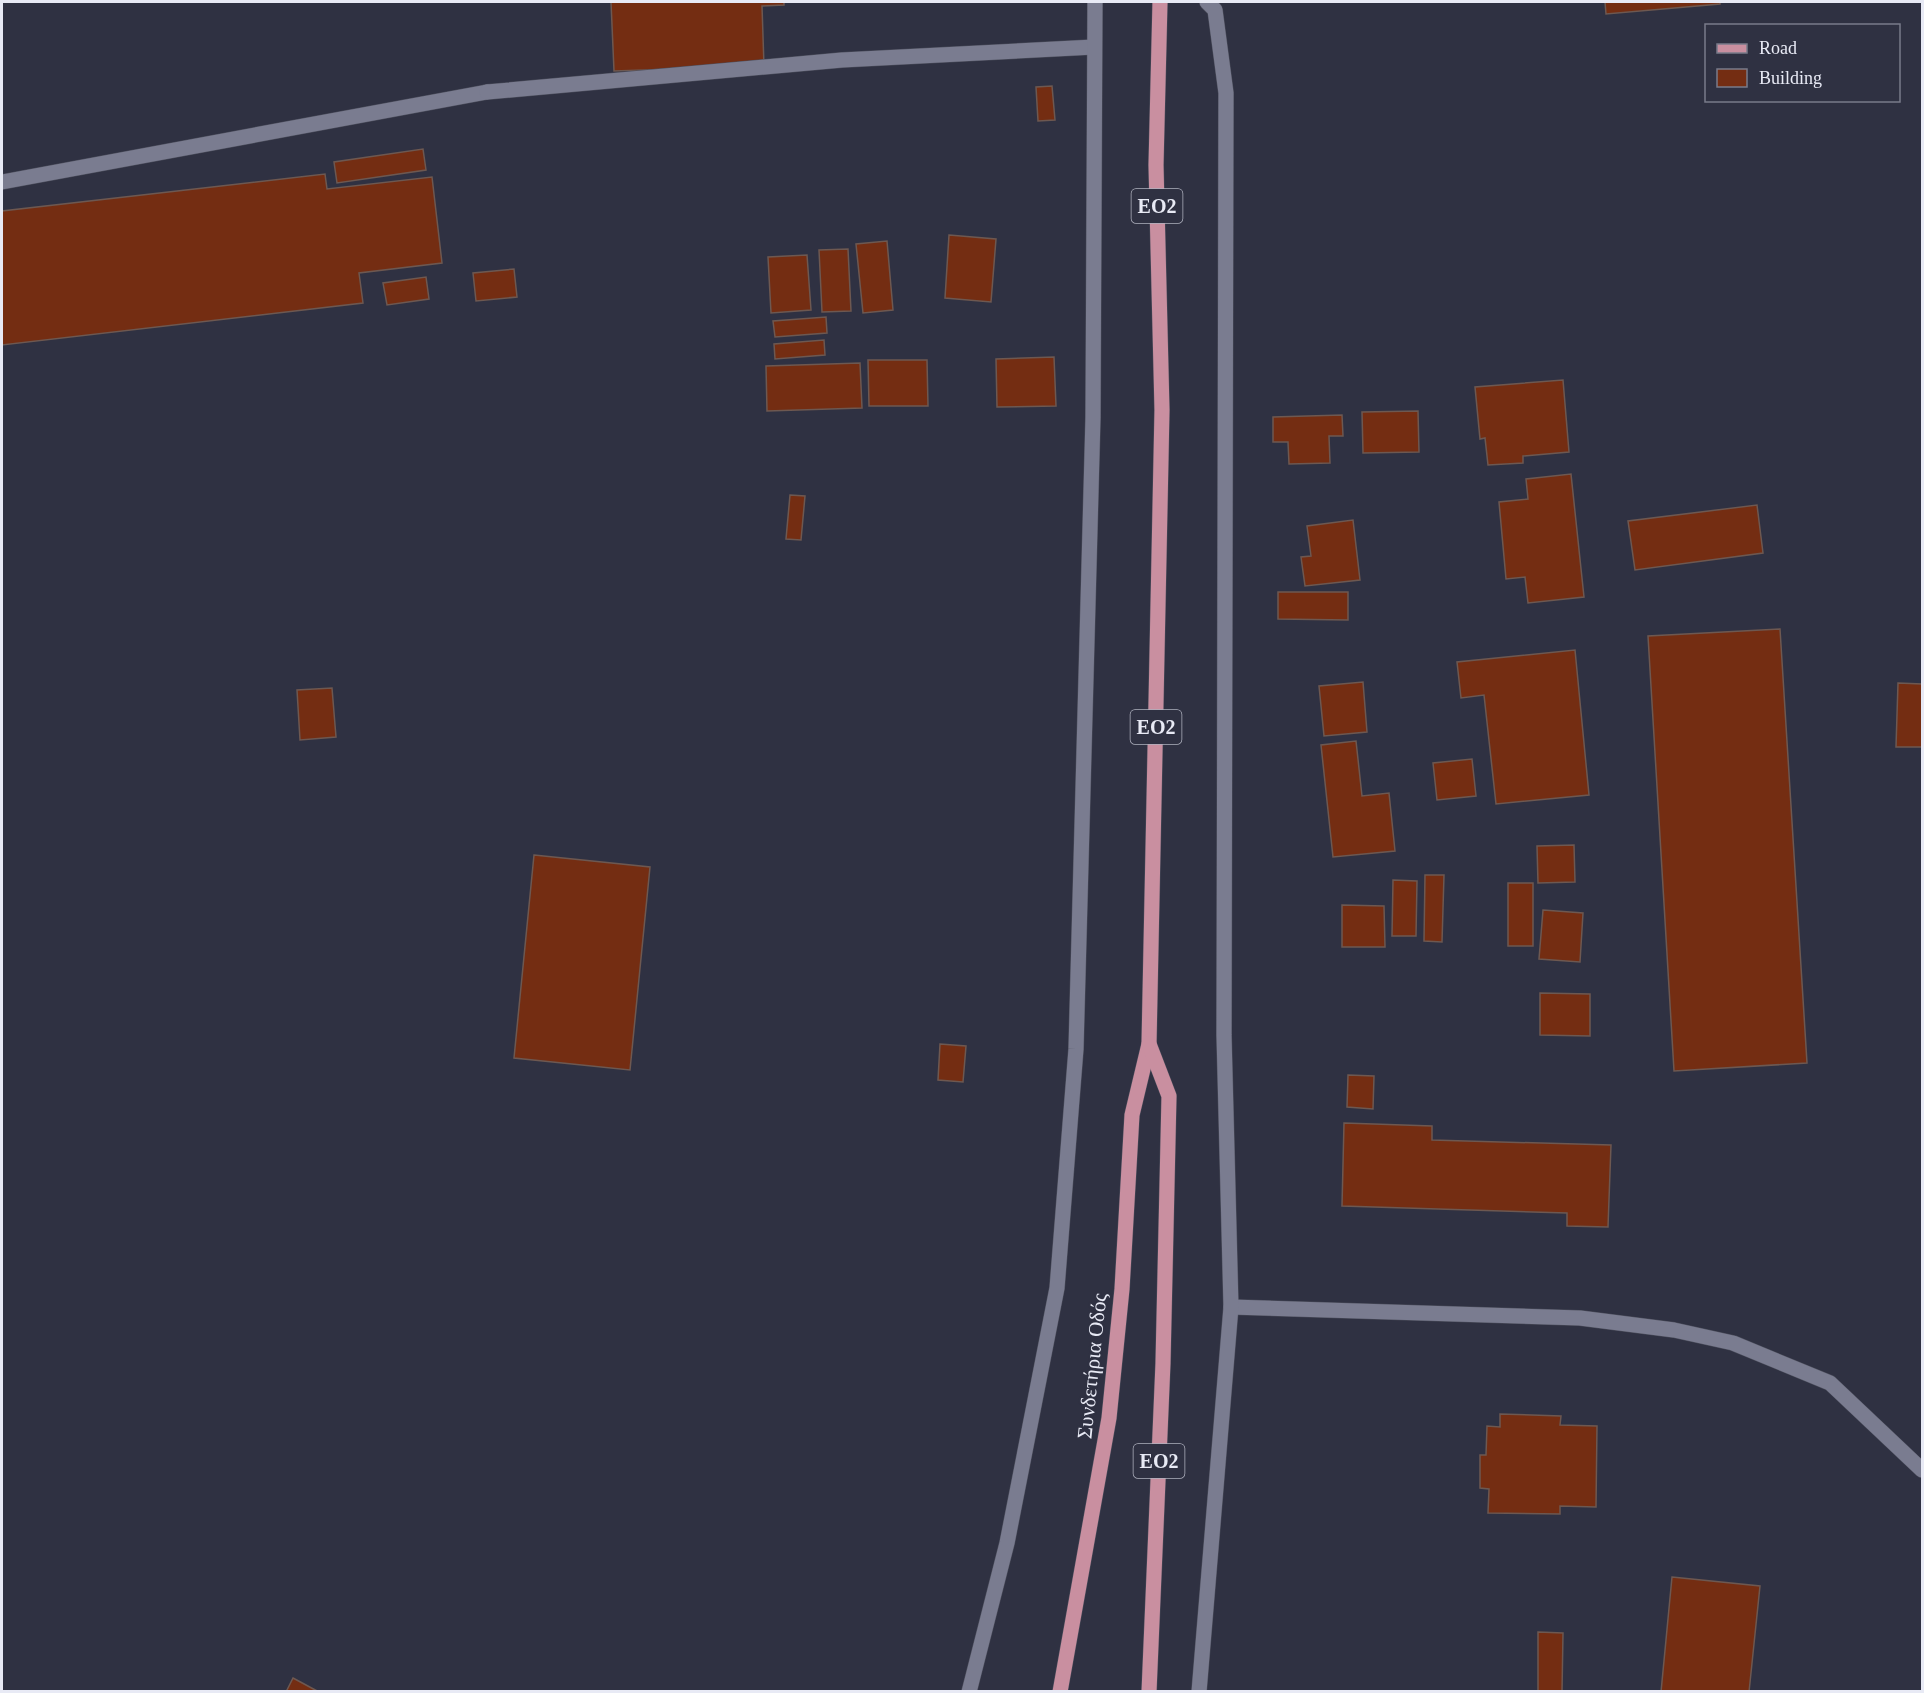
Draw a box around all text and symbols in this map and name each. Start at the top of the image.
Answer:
legend [1705,24,1900,102]
text: Road [1759,38,1797,58]
text: Building [1759,68,1822,88]
road number: ΕΟ2 [1132,189,1182,223]
road number: ΕΟ2 [1130,710,1182,744]
street label: Συνδετήρια Οδός [1072,1291,1112,1440]
road number: ΕΟ2 [1134,1444,1184,1478]

